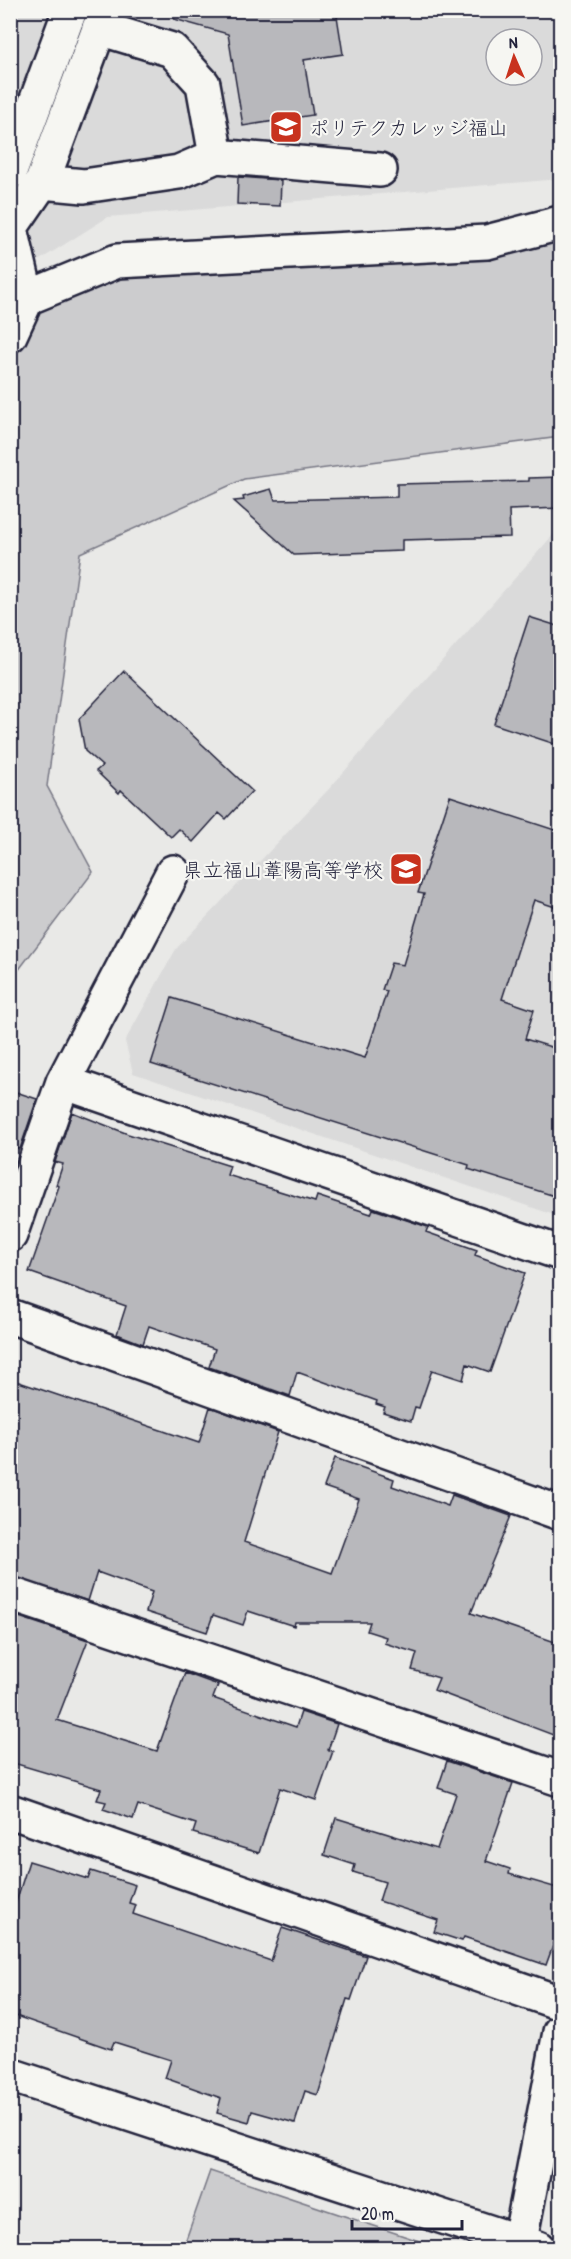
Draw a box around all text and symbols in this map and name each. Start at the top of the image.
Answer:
north arrow [484,27,544,87]
text: N [508,31,519,53]
school or university icon: ポリテクカレッジ福山 [268,109,304,145]
place label: ポリテクカレッジ福山 [309,114,508,141]
school or university icon: 県立福山葦陽高等学校 [388,851,424,887]
place label: 県立福山葦陽高等学校 [183,856,383,883]
scale bar [352,2193,462,2231]
text: 20 m [361,2201,394,2226]

